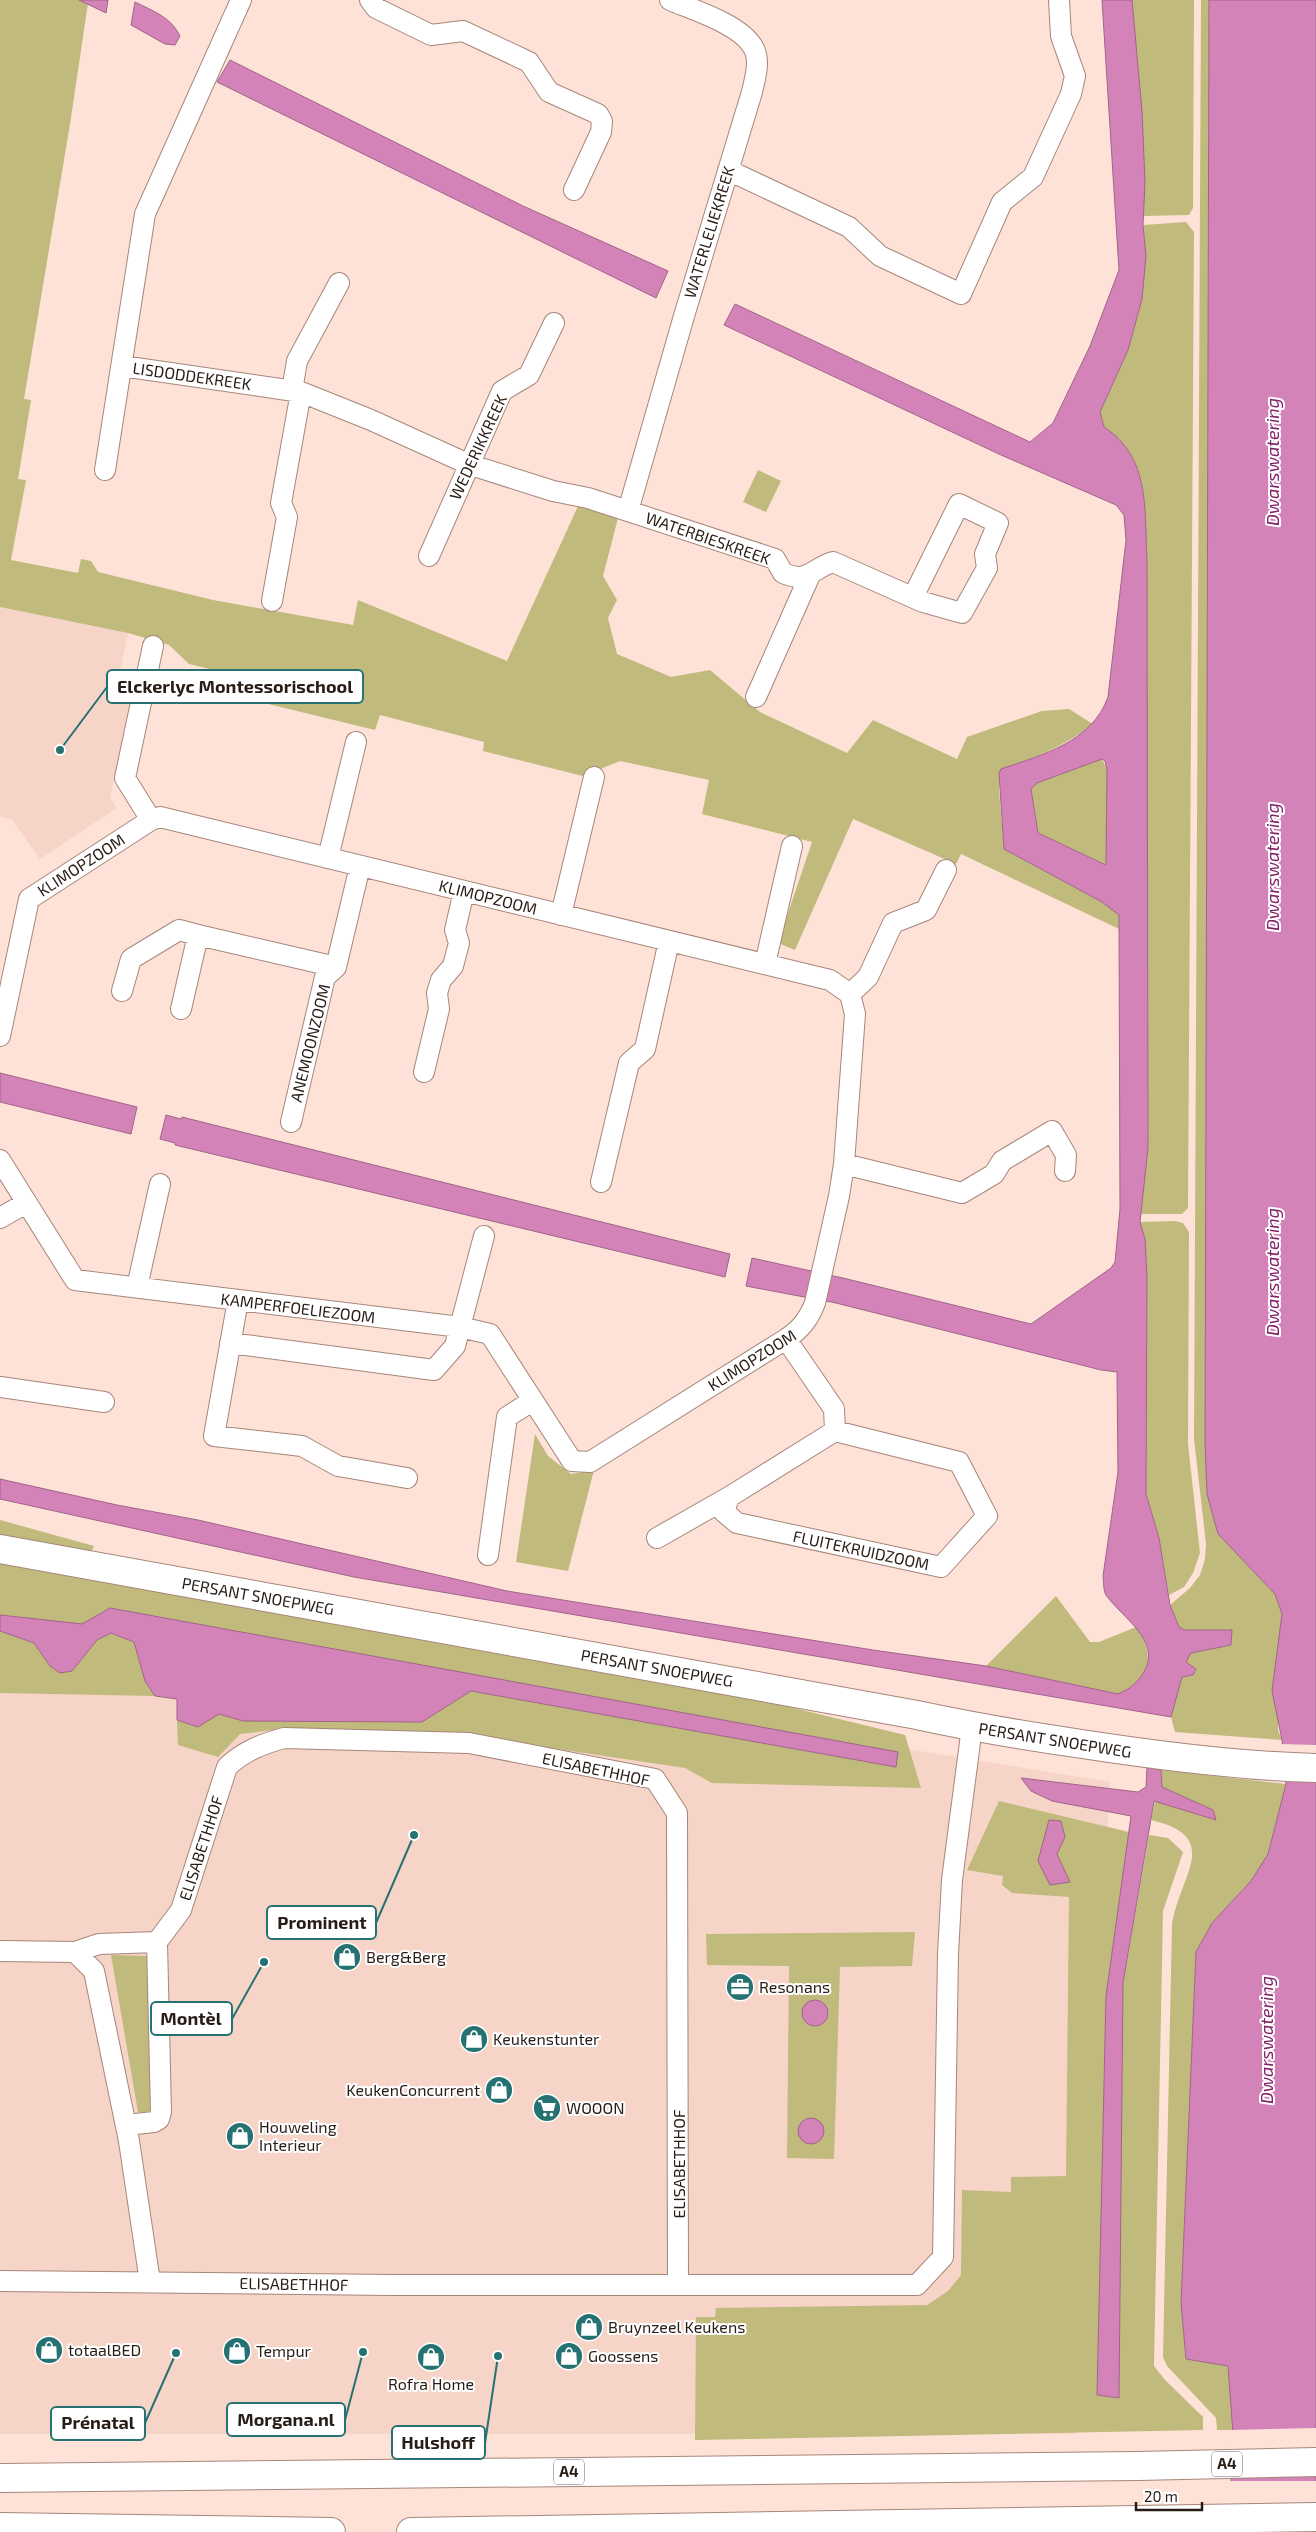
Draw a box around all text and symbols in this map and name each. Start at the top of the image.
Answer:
street label: WATERLELIEKREEK [679,163,738,300]
street label: LISDODDEKREEK [132,358,253,393]
street label: WEDERIKKREEK [445,391,510,502]
water label: Dwarswatering [1261,398,1283,526]
street label: WATERBIESKREEK [643,507,774,568]
callout: Elckerlyc Montessorischool [107,670,363,703]
text: Elckerlyc Montessorischool [117,675,353,697]
water label: Dwarswatering [1261,803,1283,931]
street label: KLIMOPZOOM [33,829,128,900]
street label: KLIMOPZOOM [437,875,539,918]
street label: ANEMOONZOOM [286,982,333,1104]
water label: Dwarswatering [1261,1208,1283,1336]
street label: KAMPERFOELIEZOOM [220,1289,376,1326]
street label: KLIMOPZOOM [704,1325,799,1394]
street label: FLUITEKRUIDZOOM [791,1526,931,1573]
street label: PERSANT SNOEPWEG [180,1573,336,1618]
street label: PERSANT SNOEPWEG [579,1645,735,1690]
street label: PERSANT SNOEPWEG [977,1718,1133,1761]
street label: ELISABETHHOF [541,1748,652,1789]
street label: ELISABETHHOF [175,1793,227,1903]
callout: Prominent [267,1906,376,1939]
text: Prominent [277,1911,367,1933]
shop icon: Berg&Berg [332,1942,362,1972]
place label: Berg&Berg [366,1947,446,1966]
office icon: Resonans [725,1972,755,2002]
water label: Dwarswatering [1255,1976,1277,2104]
place label: Resonans [759,1977,830,1996]
callout: Montèl [151,2002,232,2035]
text: Montèl [160,2007,222,2029]
shop icon: Keukenstunter [459,2024,489,2054]
place label: Keukenstunter [493,2029,600,2048]
shop icon: KeukenConcurrent [484,2075,514,2105]
place label: KeukenConcurrent [346,2080,480,2099]
supermarket icon: WOOON [532,2093,562,2123]
place label: WOOON [566,2098,625,2117]
street label: ELISABETHHOF [669,2109,688,2219]
place label: Houweling Interieur [259,2117,337,2154]
shop icon: Houweling Interieur [225,2121,255,2151]
street label: ELISABETHHOF [239,2273,349,2294]
shop icon: Bruynzeel Keukens [574,2312,604,2342]
place label: Bruynzeel Keukens [608,2317,745,2336]
shop icon: totaalBED [34,2335,64,2365]
shop icon: Tempur [222,2336,252,2366]
place label: totaalBED [68,2340,141,2359]
place label: Tempur [256,2341,312,2360]
shop icon: Goossens [554,2341,584,2371]
shop icon: Rofra Home [416,2342,446,2372]
place label: Goossens [588,2346,659,2365]
place label: Rofra Home [388,2374,474,2393]
callout: Morgana.nl [227,2403,345,2436]
callout: Prénatal [51,2407,145,2440]
text: Morgana.nl [237,2408,335,2430]
text: Prénatal [61,2411,135,2433]
callout: Hulshoff [392,2426,485,2459]
text: Hulshoff [401,2431,476,2453]
road number: A4 [1212,2452,1242,2476]
road number: A4 [554,2460,584,2484]
scale bar [1136,2480,1202,2512]
text: 20 m [1144,2487,1178,2505]

